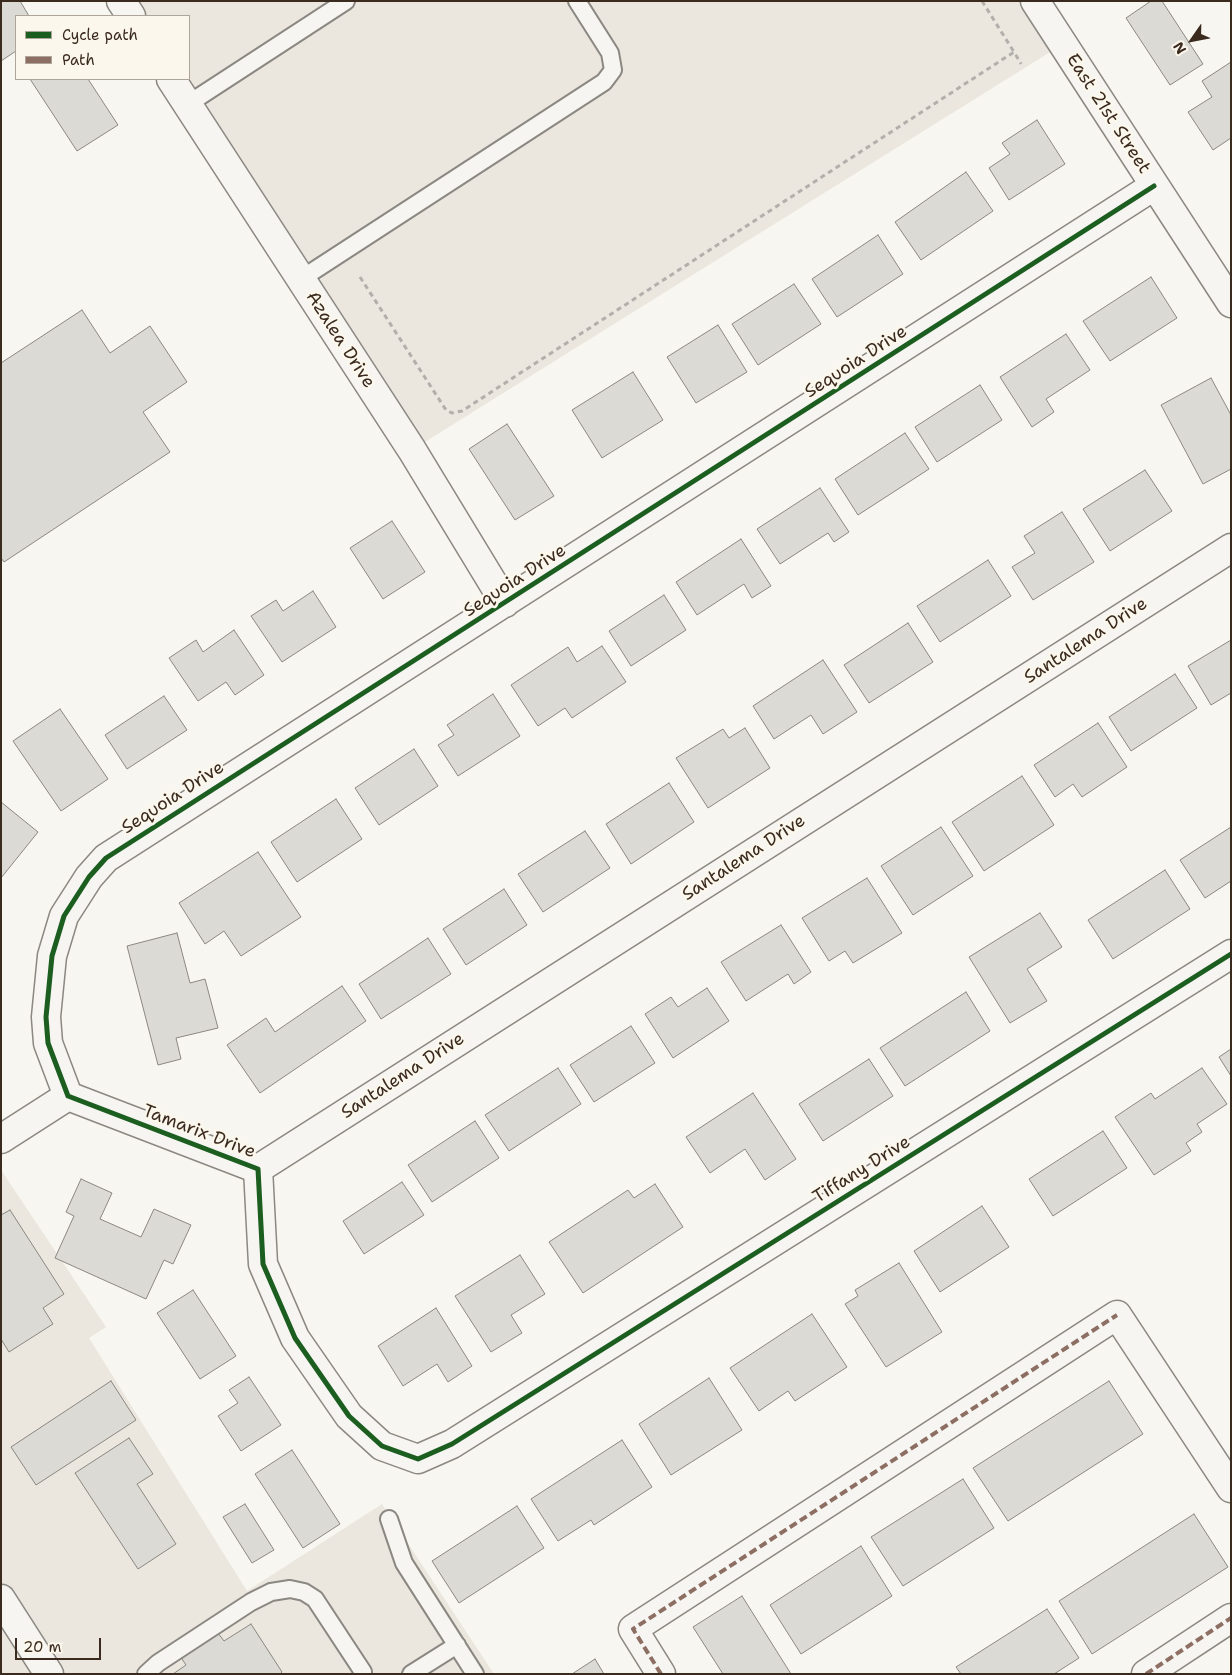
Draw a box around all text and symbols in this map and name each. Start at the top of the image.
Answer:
legend [15,15,190,80]
north arrow [1167,15,1217,65]
text: Cycle path [62,25,138,45]
text: N [1169,39,1190,58]
text: Path [62,50,95,70]
street label: East 21st Street [1061,50,1155,178]
street label: Azalea Drive [301,288,379,392]
street label: Sequoia Drive [801,321,911,403]
street label: Sequoia Drive [460,540,570,622]
street label: Santalema Drive [1020,593,1152,689]
street label: Sequoia Drive [118,757,228,839]
street label: Santalema Drive [678,810,810,906]
street label: Santalema Drive [337,1028,469,1124]
street label: Tamarix Drive [139,1101,259,1163]
street label: Tiffany Drive [809,1131,915,1209]
scale bar [18,1628,104,1660]
text: 20 m [23,1637,62,1657]

